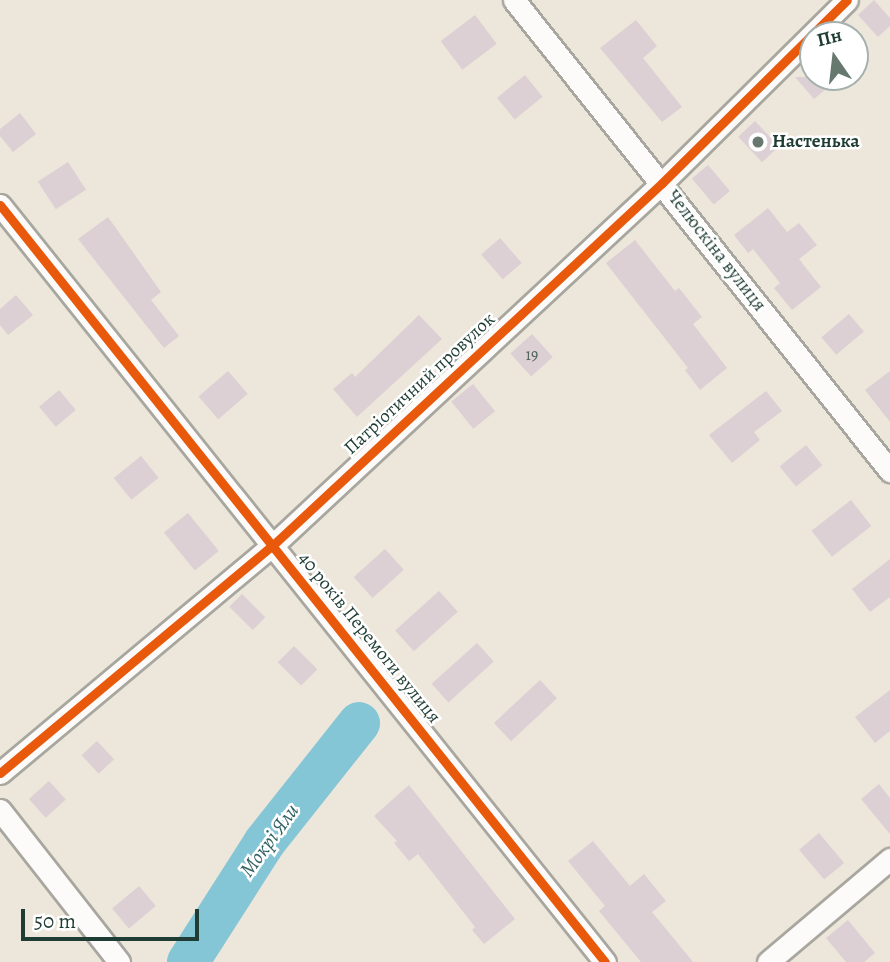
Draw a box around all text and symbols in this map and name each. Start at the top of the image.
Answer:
north arrow [799,21,869,91]
text: Пн [814,22,845,53]
place label: Настенька [772,131,859,153]
marker: Настенька [750,134,766,150]
street label: Челюскіна вулиця [661,186,771,316]
street label: Патріотичний провулок [340,308,500,460]
house number: 19 [526,345,538,365]
street label: 40 років Перемоги вулиця [293,548,445,728]
water label: Мокрі Яли [234,798,304,882]
scale bar [24,895,203,939]
text: 50 m [34,907,76,935]

